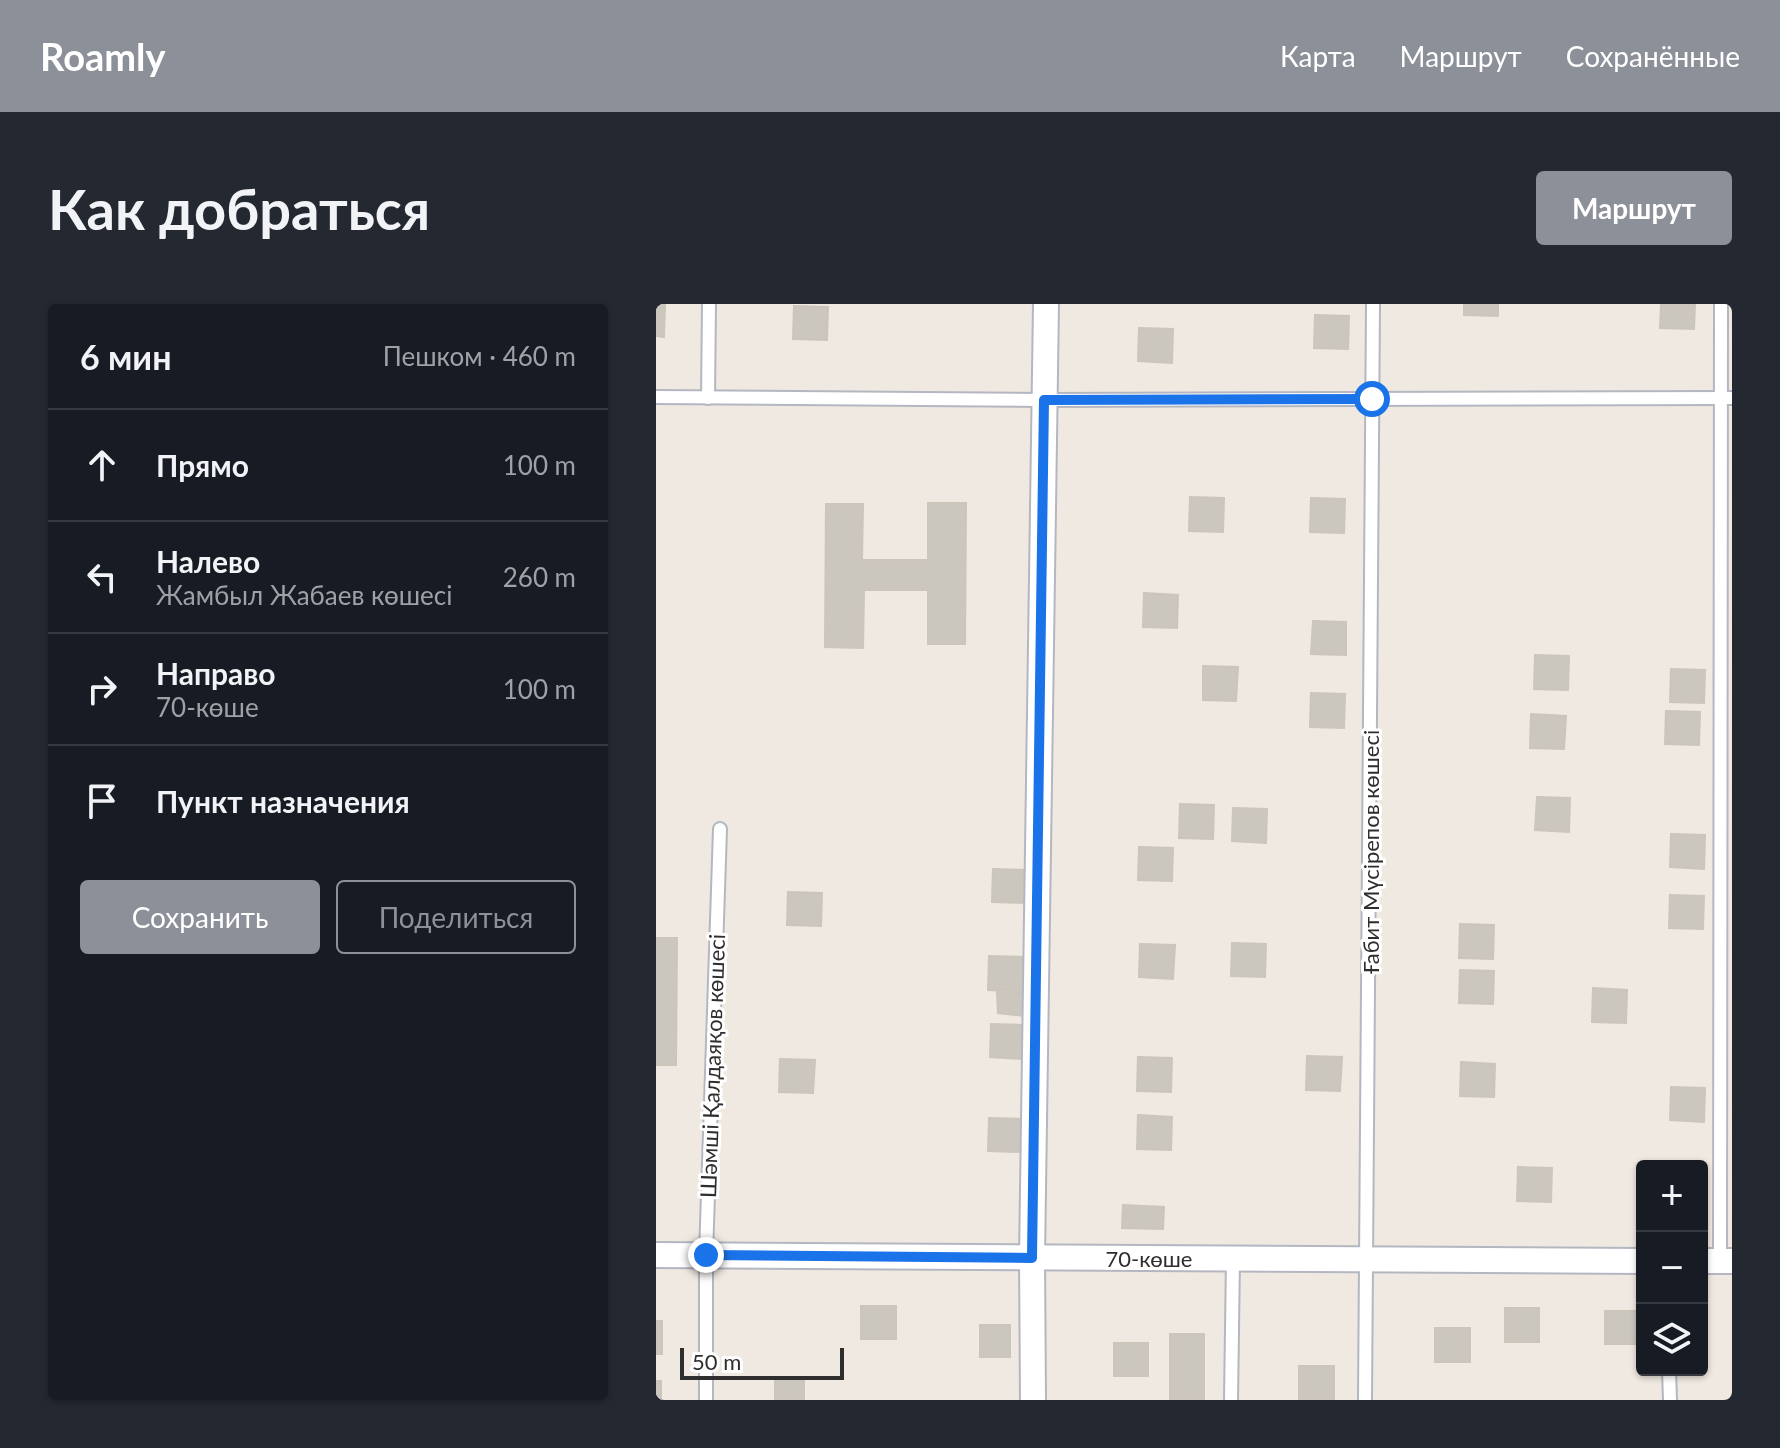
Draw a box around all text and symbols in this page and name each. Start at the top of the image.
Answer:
text: Roamly [40,33,166,79]
text: Карта [1280,39,1356,73]
text: Маршрут [1400,39,1522,73]
text: Сохранённые [1566,39,1740,73]
button: Маршрут [1536,171,1732,245]
text: Как добраться [48,175,430,242]
text: 6 мин [80,336,172,377]
text: Пешком · 460 m [383,340,576,372]
route start [1354,381,1390,417]
icon: ahead [80,443,124,487]
text: Прямо [156,447,249,483]
text: 100 m [503,449,576,481]
text: Налево [156,543,260,579]
icon: left [80,555,124,599]
text: 260 m [503,561,576,593]
text: Жамбыл Жабаев көшесі [156,579,452,611]
text: Направо [156,655,276,691]
icon: right [80,667,124,711]
text: 100 m [503,673,576,705]
text: 70-көше [156,691,259,723]
street label: Ғабит Мүсірепов көшесі [1357,730,1384,974]
icon: arrive [80,779,124,823]
text: Пункт назначения [156,783,410,819]
button: Сохранить [80,880,320,954]
button: Поделиться [336,880,576,954]
street label: Шәмші Қалдаяқов көшесі [694,933,730,1199]
map controls [1636,1160,1708,1376]
button: + [1636,1160,1708,1232]
button: − [1636,1232,1708,1304]
route end [688,1237,724,1273]
street label: 70-көше [1106,1245,1192,1272]
button: layers [1636,1304,1708,1376]
scale bar [680,1344,844,1380]
text: 50 m [692,1348,741,1375]

